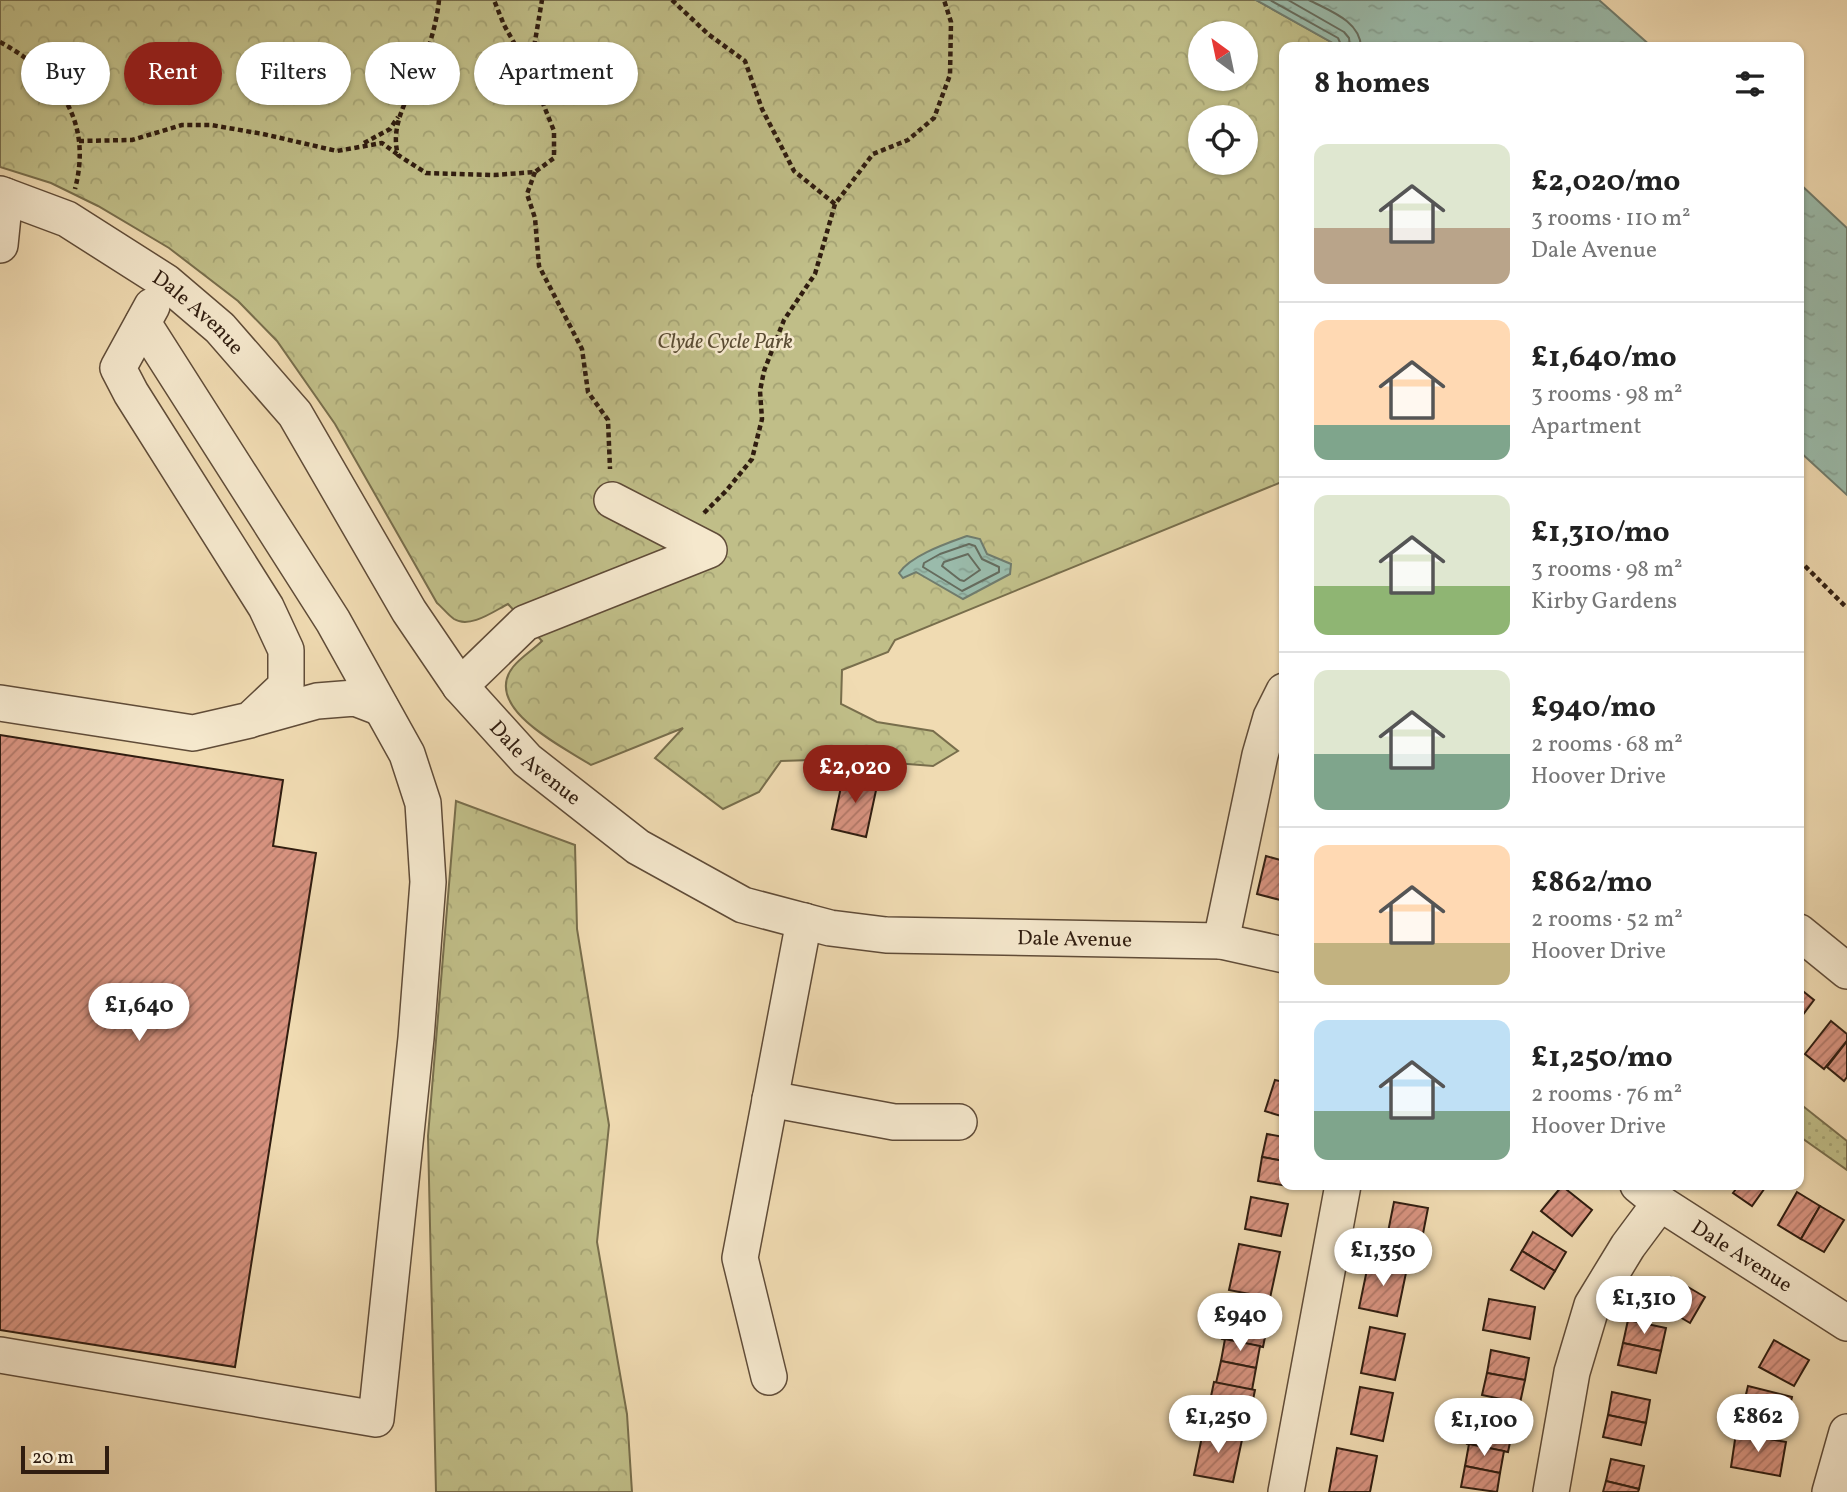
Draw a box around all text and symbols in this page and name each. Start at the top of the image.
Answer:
north arrow [1188,21,1258,91]
map controls [1188,21,1258,175]
chip: Buy [21,42,110,105]
chip: Rent [124,42,222,105]
chip: Filters [236,42,351,105]
chip: New [365,42,460,105]
chip: Apartment [474,42,638,105]
text: 8 homes [1314,63,1430,105]
icon: filters [1731,65,1769,103]
button: locate [1188,105,1258,175]
text: £2,020/mo [1531,161,1680,203]
icon: home [1370,172,1454,256]
text: 3 rooms · 110 m² [1531,203,1691,235]
text: Dale Avenue [1531,235,1657,267]
street label: Dale Avenue [146,264,250,362]
park label: Clyde Cycle Park [657,328,793,357]
text: £1,640/mo [1531,337,1677,379]
icon: home [1370,348,1454,432]
text: 3 rooms · 98 m² [1531,379,1683,411]
text: Apartment [1531,411,1642,443]
text: £1,310/mo [1531,512,1670,554]
icon: home [1370,523,1454,607]
text: 3 rooms · 98 m² [1531,554,1683,586]
text: Kirby Gardens [1531,586,1677,618]
text: £940/mo [1531,687,1656,729]
icon: home [1370,698,1454,782]
street label: Dale Avenue [482,715,587,813]
text: 2 rooms · 68 m² [1531,729,1683,761]
pin: £2,020 [798,746,912,805]
text: £2,020 [819,752,891,784]
text: Hoover Drive [1531,761,1666,793]
text: £862/mo [1531,862,1652,904]
icon: home [1370,873,1454,957]
text: 2 rooms · 52 m² [1531,904,1683,936]
street label: Dale Avenue [1017,924,1132,955]
text: Hoover Drive [1531,936,1666,968]
pin: £1,640 [82,984,196,1043]
text: £1,640 [104,990,174,1022]
text: £1,250/mo [1531,1037,1673,1079]
icon: home [1370,1048,1454,1132]
text: 2 rooms · 76 m² [1531,1079,1682,1111]
text: Hoover Drive [1531,1111,1666,1143]
street label: Dale Avenue [1685,1214,1798,1300]
pin: £1,350 [1326,1228,1440,1288]
text: £1,350 [1350,1235,1416,1267]
pin: £1,310 [1587,1276,1701,1336]
text: £1,310 [1612,1283,1676,1315]
pin: £940 [1199,1294,1281,1353]
text: £940 [1213,1300,1267,1332]
pin: £862 [1717,1394,1799,1454]
pin: £1,250 [1161,1396,1275,1455]
pin: £1,100 [1427,1398,1541,1458]
text: £862 [1733,1401,1783,1433]
text: £1,250 [1185,1402,1251,1434]
text: £1,100 [1451,1405,1518,1437]
scale bar [21,1443,108,1475]
text: 20 m [32,1445,74,1471]

